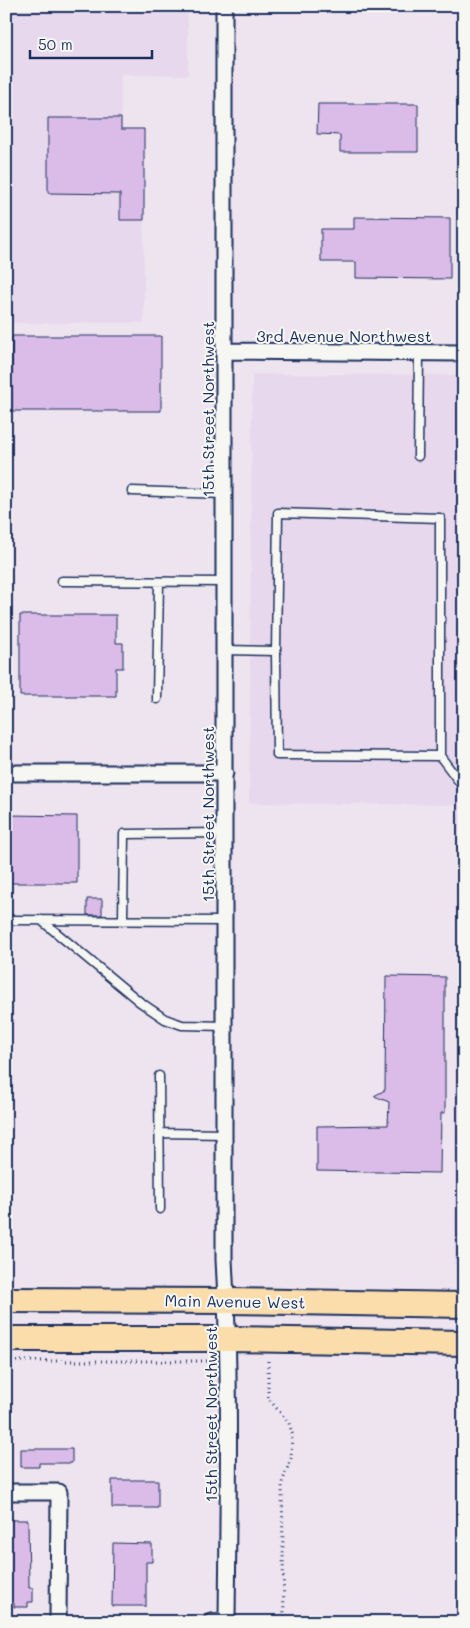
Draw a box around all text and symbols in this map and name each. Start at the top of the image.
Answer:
scale bar [30,28,152,60]
text: 50 m [38,34,73,54]
street label: 15th Street Northwest [197,321,218,497]
street label: 3rd Avenue Northwest [256,325,432,346]
street label: 15th Street Northwest [197,726,218,902]
street label: Main Avenue West [164,1289,306,1313]
street label: 15th Street Northwest [200,1326,221,1502]

